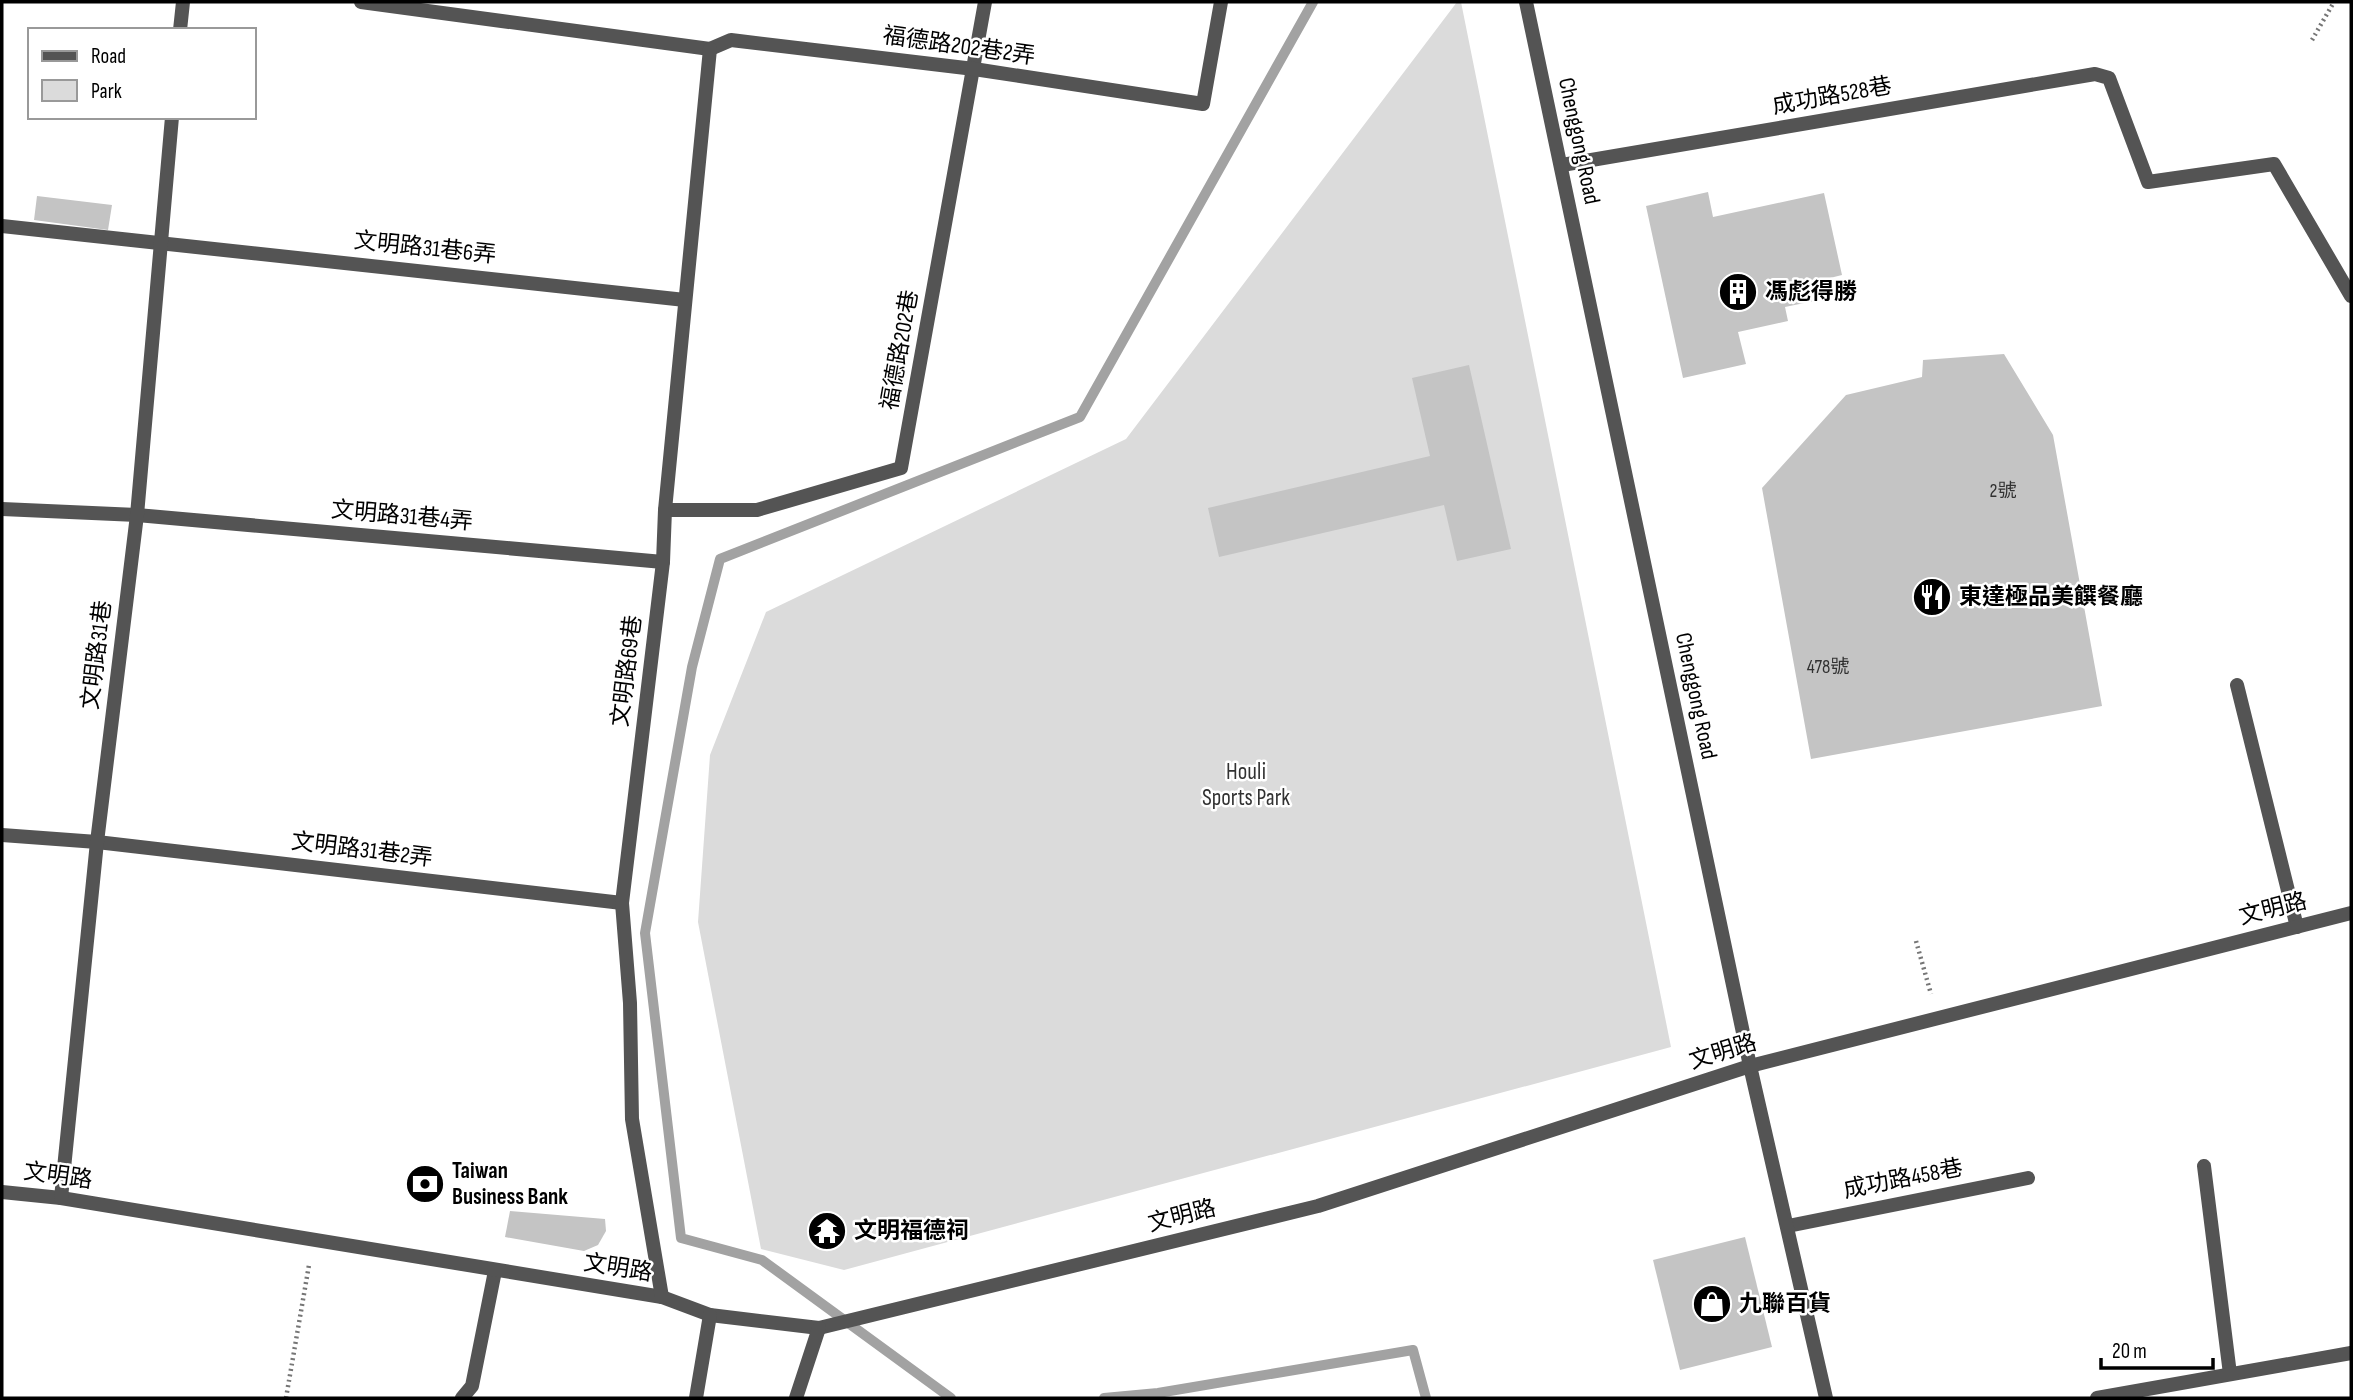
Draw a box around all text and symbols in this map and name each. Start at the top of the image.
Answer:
street label: 福德路202巷2弄 [881,21,1037,71]
legend [28,28,256,119]
text: Road [91,44,126,69]
street label: 成功路528巷 [1770,72,1894,120]
street label: Chenggong Road [1552,75,1606,207]
text: Park [91,79,122,104]
street label: 文明路31巷6弄 [353,227,497,269]
building icon: 馮彪得勝 [1717,271,1759,313]
place label: 馮彪得勝 [1765,278,1857,306]
street label: 福德路202巷 [876,288,924,412]
house number: 2號 [1990,480,2016,503]
street label: 文明路31巷4弄 [330,496,474,536]
restaurant icon: 東達極品美饌餐廳 [1911,576,1953,618]
place label: 東達極品美饌餐廳 [1959,583,2143,611]
street label: 文明路31巷 [76,599,118,711]
street label: 文明路69巷 [606,614,648,728]
street label: Chenggong Road [1669,630,1723,762]
house number: 478號 [1807,656,1849,679]
park label: Houli Sports Park [1202,758,1290,812]
street label: 文明路31巷2弄 [290,827,434,873]
street label: 文明路 [2236,887,2310,931]
street label: 文明路 [1686,1029,1760,1075]
street label: 成功路458巷 [1841,1154,1965,1204]
street label: 文明路 [22,1157,94,1195]
place label: Taiwan Business Bank [452,1157,568,1211]
bank icon: Taiwan Business Bank [404,1163,446,1205]
street label: 文明路 [1145,1194,1219,1238]
temple icon: 文明福德祠 [806,1210,848,1252]
place label: 文明福德祠 [854,1217,969,1245]
street label: 文明路 [582,1249,654,1287]
shop icon: 九聯百貨 [1691,1283,1733,1325]
place label: 九聯百貨 [1739,1290,1831,1318]
scale bar [2101,1326,2213,1370]
text: 20 m [2112,1339,2147,1364]

